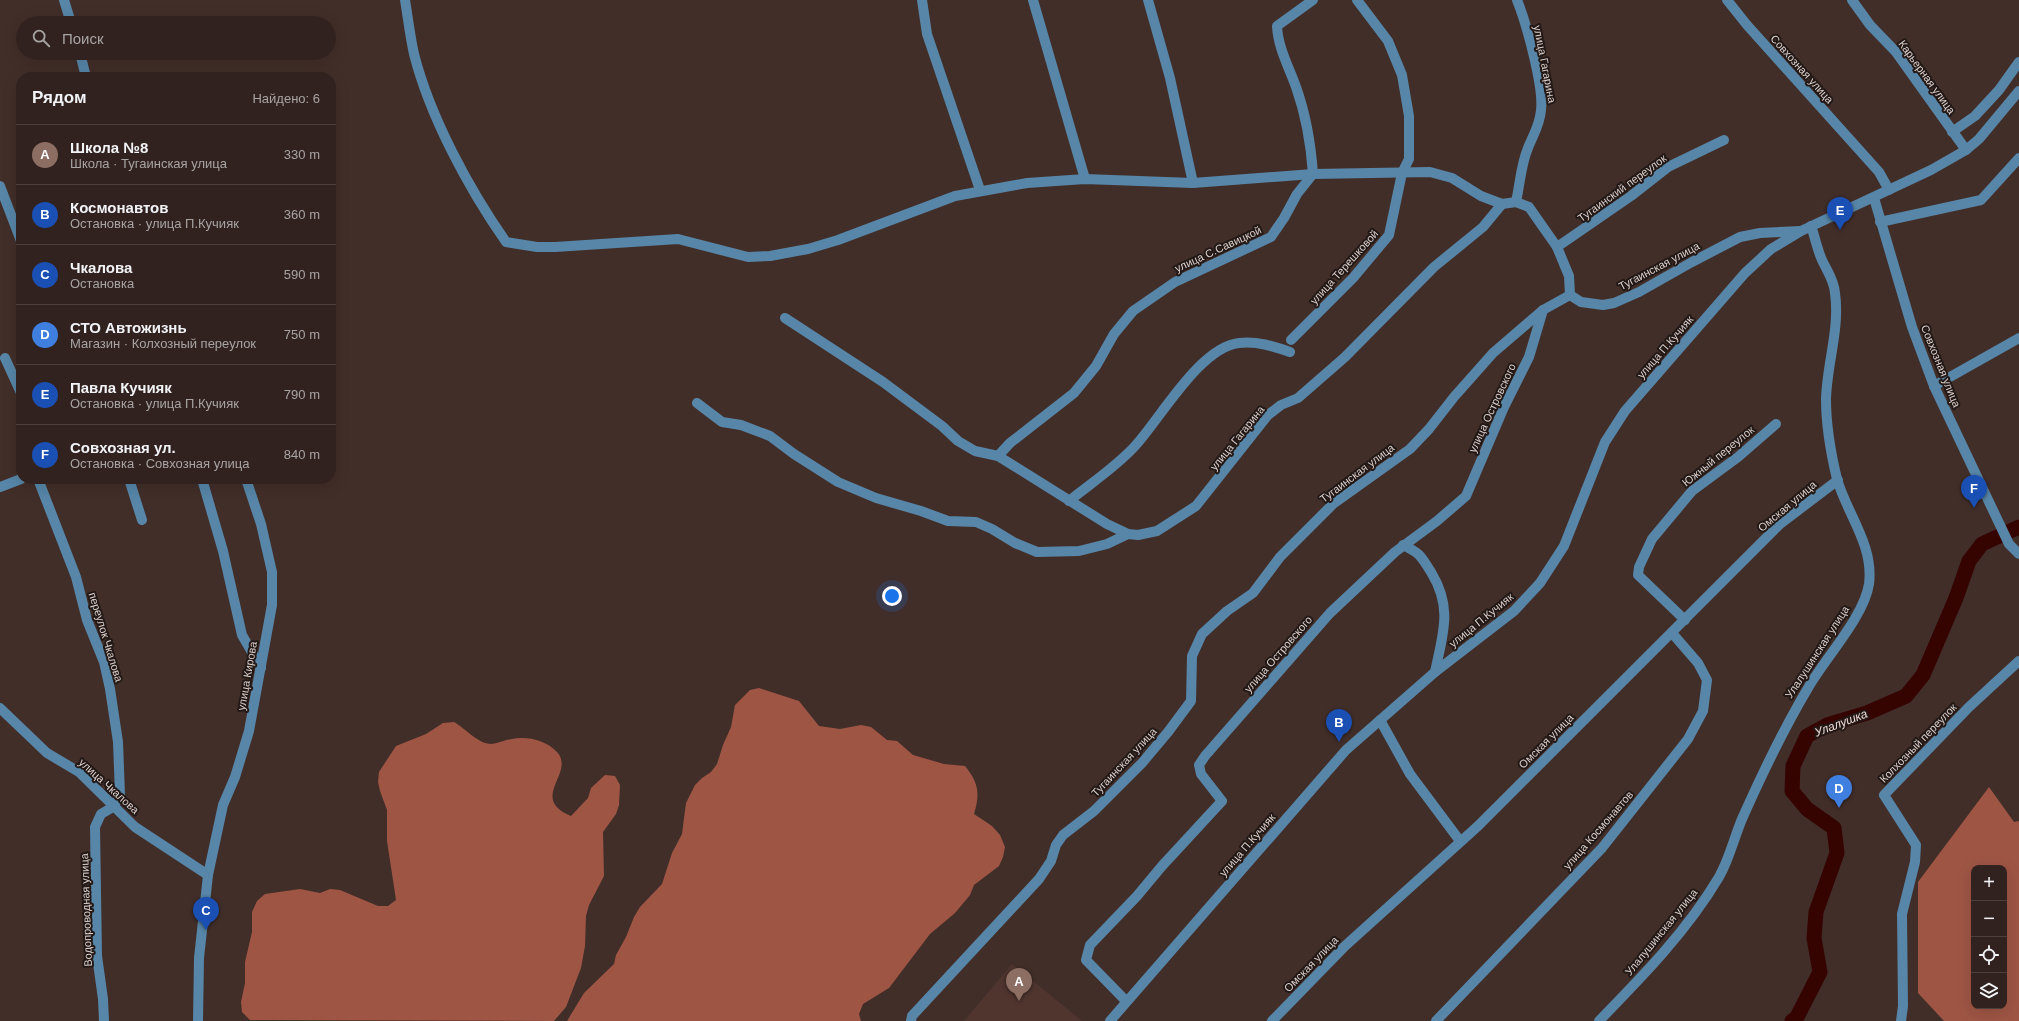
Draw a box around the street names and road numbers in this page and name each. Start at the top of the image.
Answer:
street label: улица Гагарина [1532,24,1559,105]
street label: Совхозная улица [1768,32,1836,106]
street label: Карьерная улица [1896,38,1958,117]
street label: Тугаинский переулок [1575,152,1669,224]
street label: улица С.Савицкой [1173,224,1263,274]
street label: улица Терешковой [1308,227,1380,307]
street label: Тугаинская улица [1617,239,1702,292]
street label: улица П.Кучияк [1635,313,1696,381]
street label: Совхозная улица [1919,323,1963,410]
street label: улица Островского [1466,362,1518,454]
street label: улица Гагарина [1207,403,1267,473]
street label: Южный переулок [1680,423,1756,489]
street label: Тугаинская улица [1318,441,1397,505]
street label: Омская улица [1756,478,1819,534]
street label: улица П.Кучияк [1447,590,1516,649]
street label: переулок Чкалова [87,591,126,684]
street label: Улалушинская улица [1783,603,1852,700]
street label: улица Островского [1242,614,1314,694]
street label: улица Кирова [235,640,259,711]
street label: Колхозный переулок [1877,701,1959,785]
street label: Омская улица [1516,711,1576,771]
street label: Тугаинская улица [1089,724,1160,799]
street label: улица Чкалова [77,756,142,817]
street label: улица Космонавтов [1561,788,1635,872]
street label: улица П.Кучияк [1217,811,1278,879]
street label: Водопроводная улица [78,852,94,967]
street label: Улалушинская улица [1622,886,1700,978]
street label: Омская улица [1282,933,1341,994]

